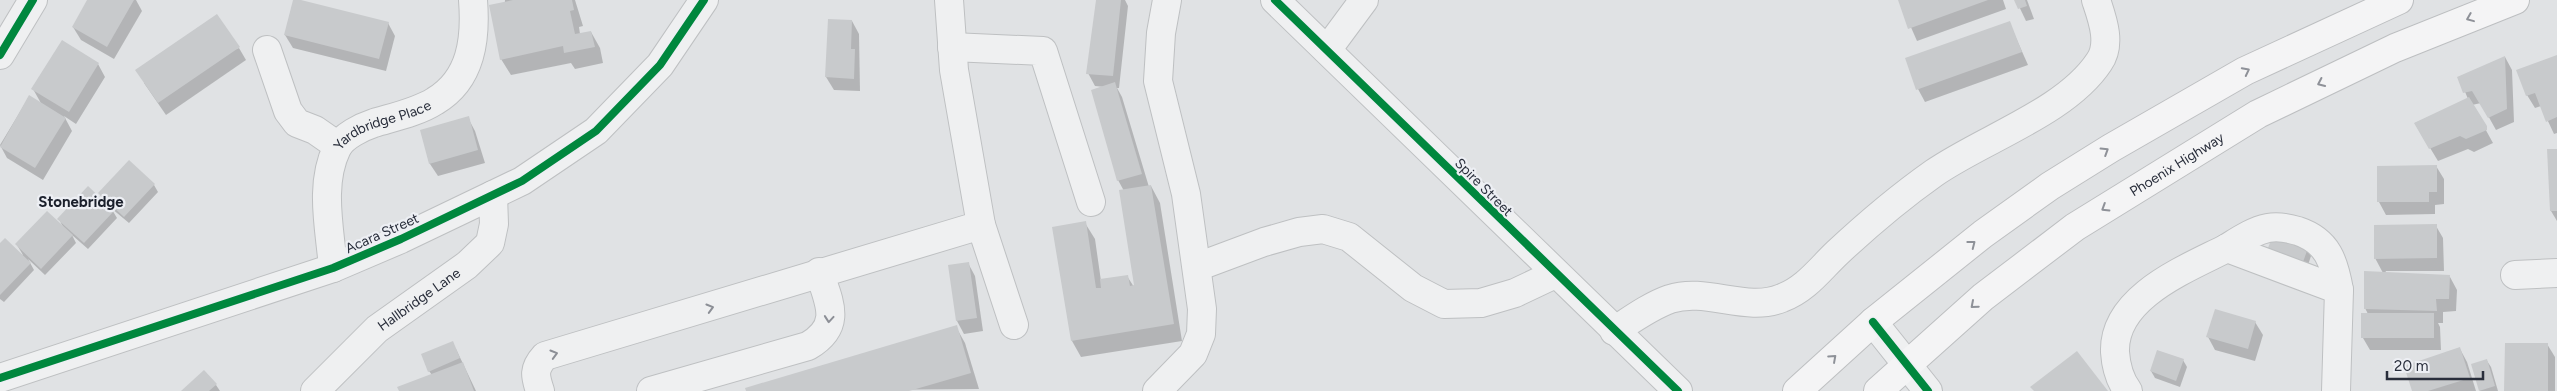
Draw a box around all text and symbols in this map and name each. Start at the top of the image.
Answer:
one-way arrow [2466,12,2475,22]
one-way arrow [2241,67,2250,77]
one-way arrow [2317,77,2326,88]
street label: Yardbridge Place [330,97,434,153]
street label: Phoenix Highway [2127,129,2228,200]
one-way arrow [2100,148,2109,158]
street label: Spire Street [1451,155,1516,220]
district label: Stonebridge [38,193,124,211]
one-way arrow [2101,202,2110,211]
street label: Acara Street [343,210,422,257]
one-way arrow [1966,240,1975,249]
street label: Hallbridge Lane [374,264,464,335]
one-way arrow [1971,299,1980,308]
one-way arrow [705,303,714,313]
one-way arrow [824,316,835,324]
scale bar [2387,348,2483,380]
one-way arrow [550,349,558,359]
one-way arrow [1827,355,1836,364]
text: 20 m [2394,357,2428,375]

